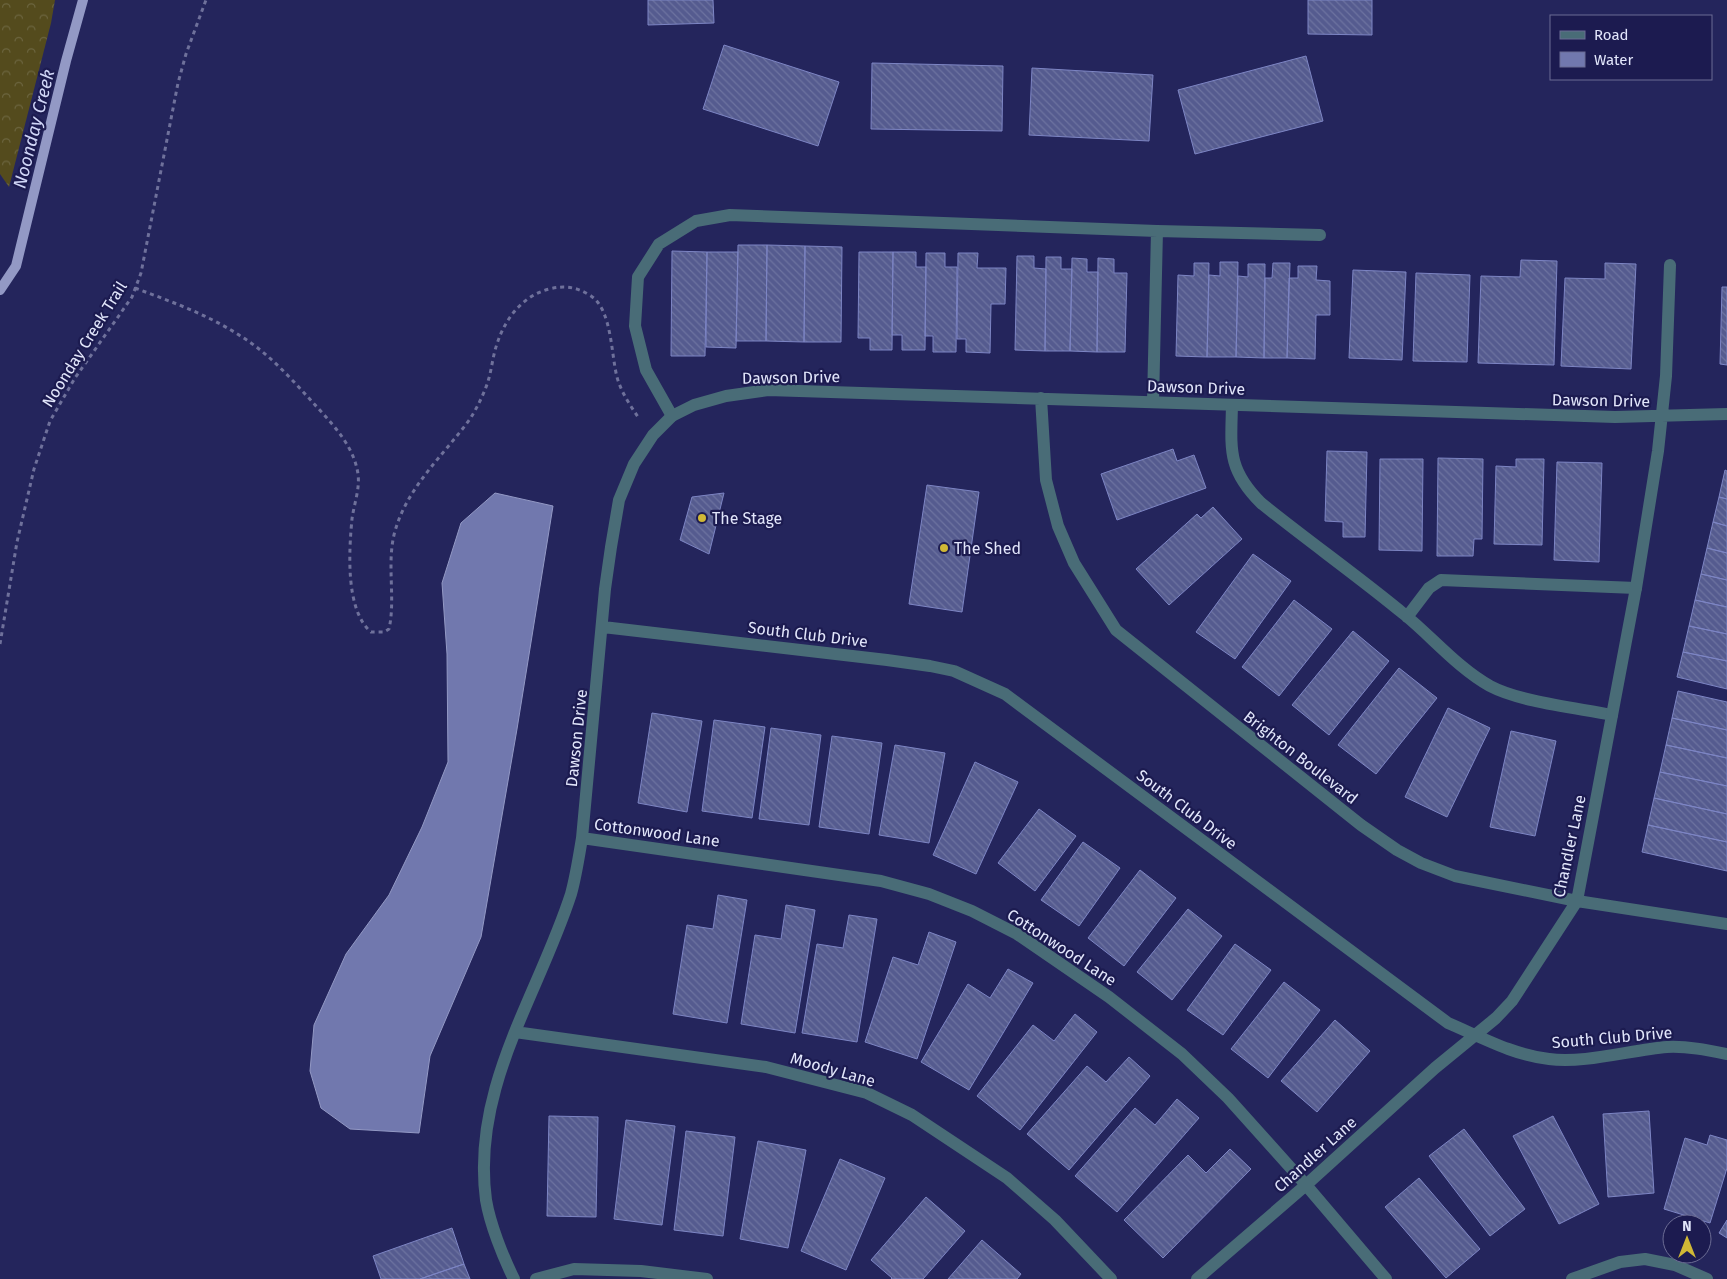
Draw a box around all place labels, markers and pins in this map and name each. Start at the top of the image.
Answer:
place label: The Stage [712,509,782,528]
marker: The Stage [696,512,708,524]
place label: The Shed [954,539,1021,558]
marker: The Shed [938,542,950,554]

